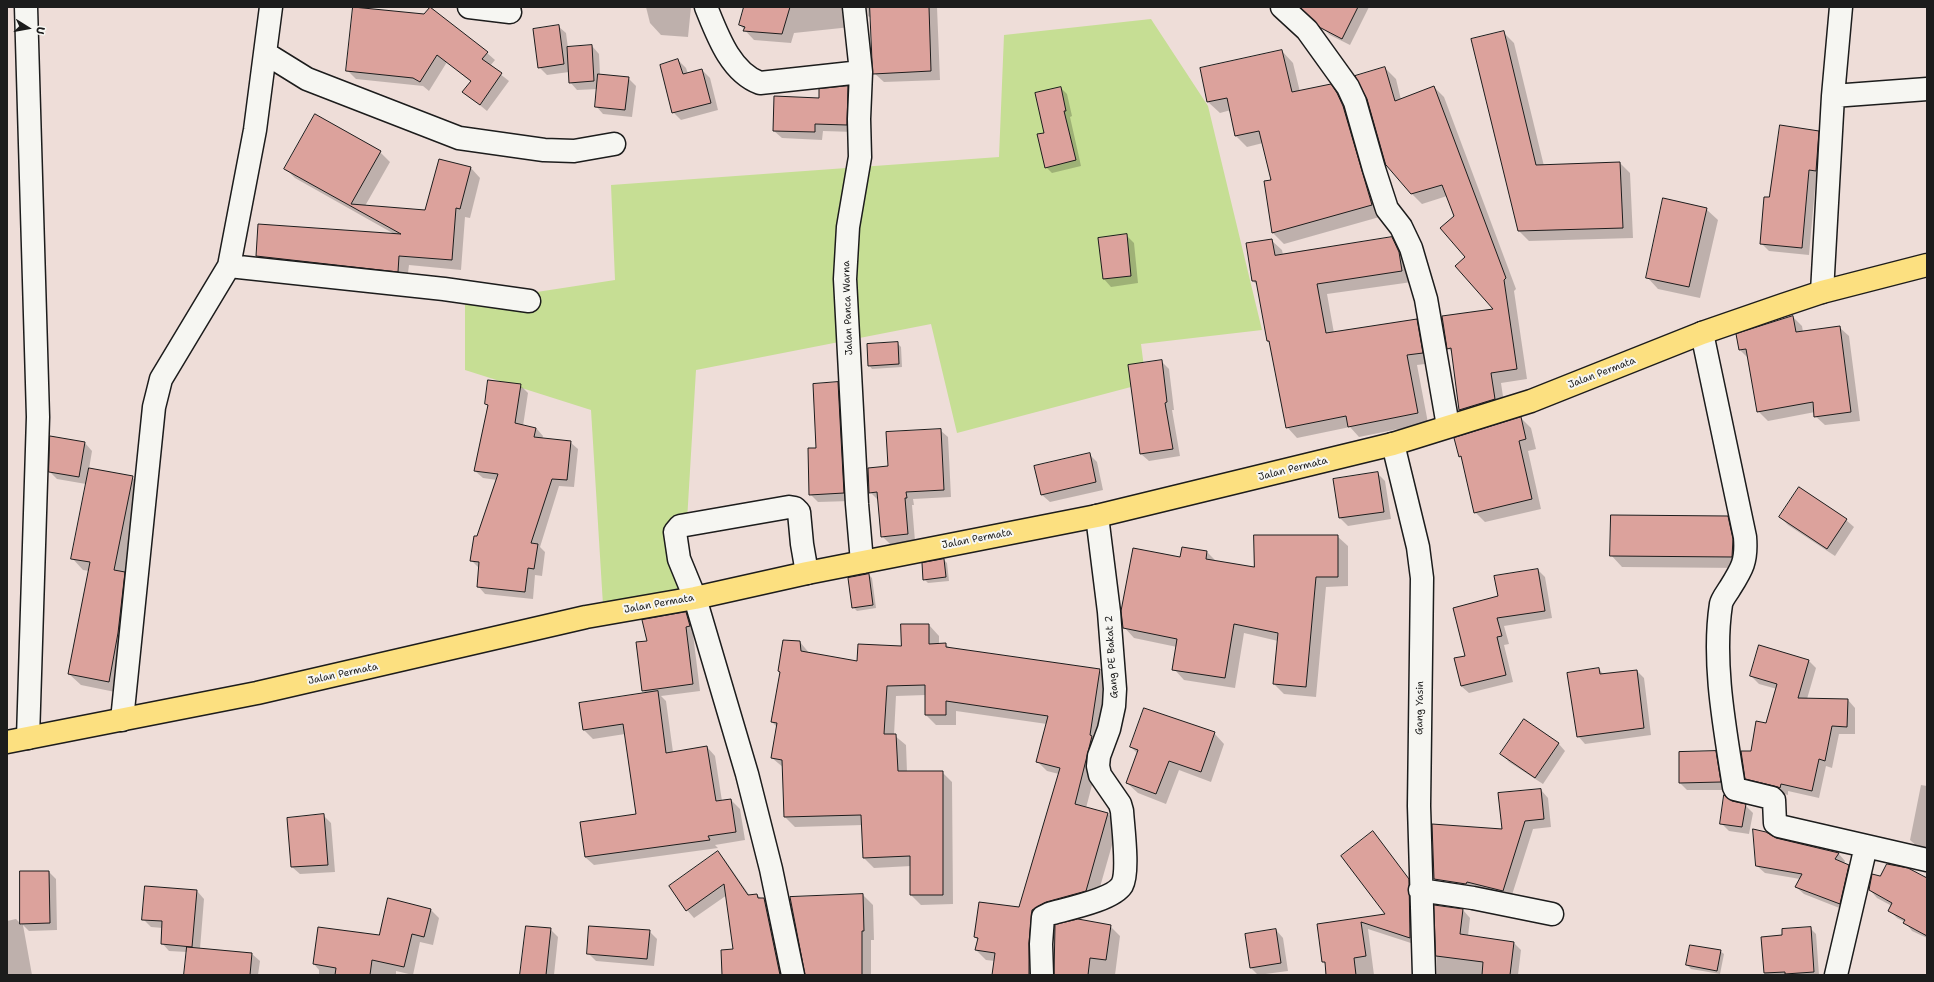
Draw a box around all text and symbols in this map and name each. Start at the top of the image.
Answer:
north arrow [8,8,48,48]
text: U [32,25,48,36]
street label: Jalan Panca Warna [840,260,856,356]
street label: Jalan Permata [1567,355,1637,391]
street label: Jalan Permata [1257,455,1329,483]
street label: Jalan Permata [941,526,1013,552]
street label: Jalan Permata [623,592,695,616]
street label: Gang PE Bakat 2 [1103,615,1121,699]
street label: Jalan Permata [307,661,379,687]
street label: Gang Yasin [1414,681,1426,735]

